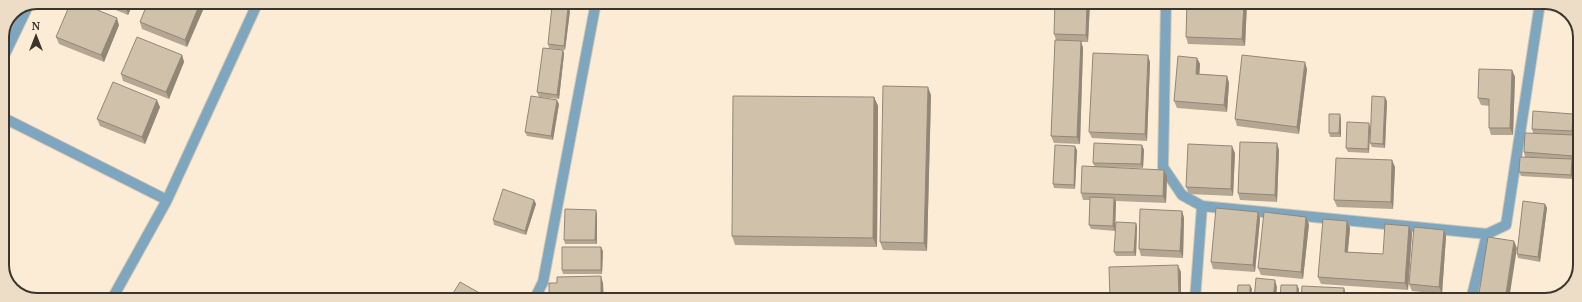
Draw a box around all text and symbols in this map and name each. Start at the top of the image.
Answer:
north arrow [16,16,56,56]
text: N [32,19,41,33]

